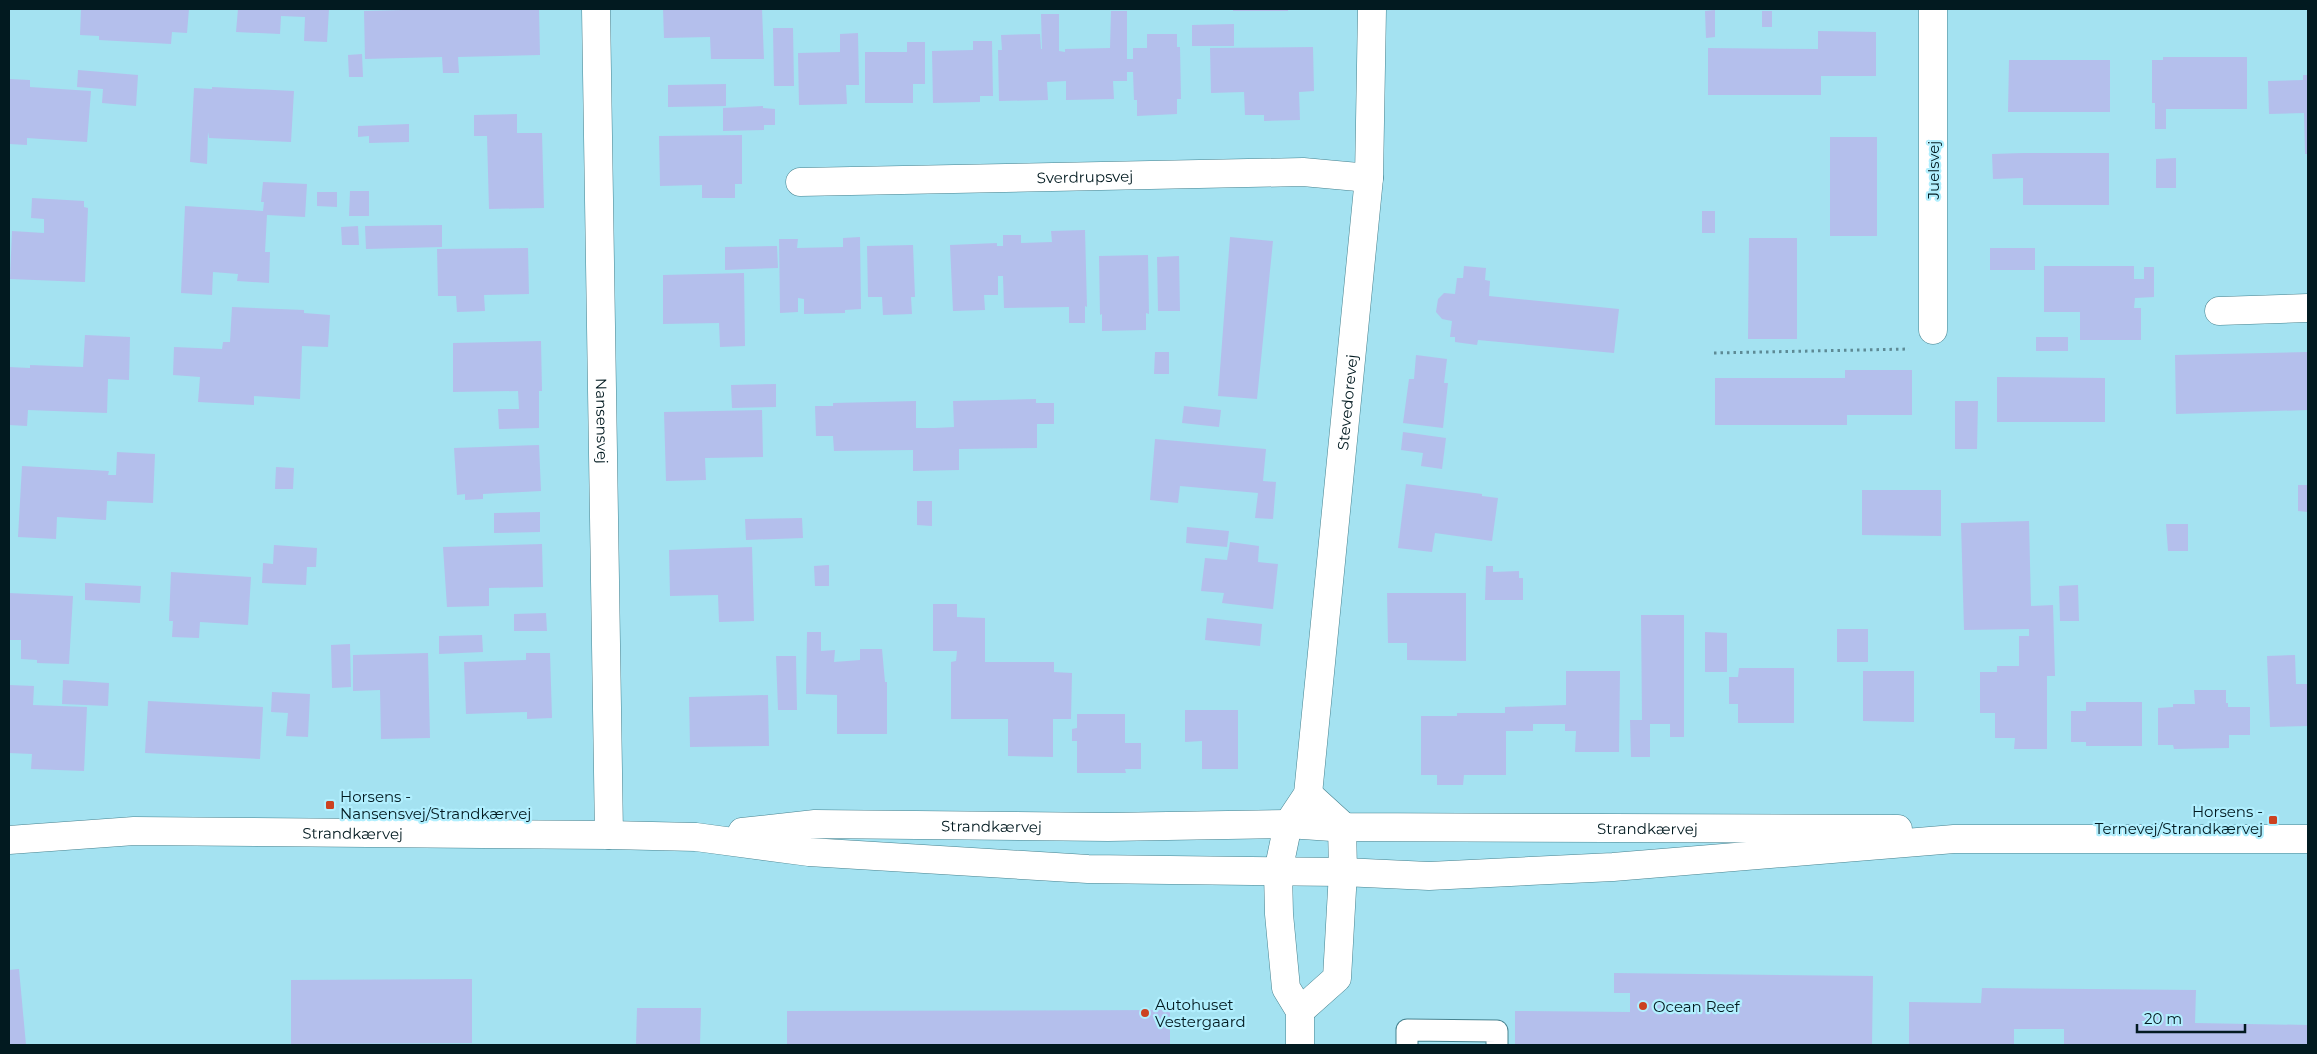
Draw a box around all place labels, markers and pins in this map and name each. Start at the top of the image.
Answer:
place label: Horsens - Nansensvej/Strandkærvej [340,787,531,823]
marker: Horsens - Nansensvej/Strandkærvej [324,799,336,811]
place label: Horsens - Ternevej/Strandkærvej [2095,802,2263,838]
marker: Horsens - Ternevej/Strandkærvej [2267,814,2279,826]
place label: Autohuset Vestergaard [1155,995,1246,1031]
place label: Ocean Reef [1653,997,1741,1016]
marker: Ocean Reef [1637,1000,1649,1012]
marker: Autohuset Vestergaard [1139,1007,1151,1019]

